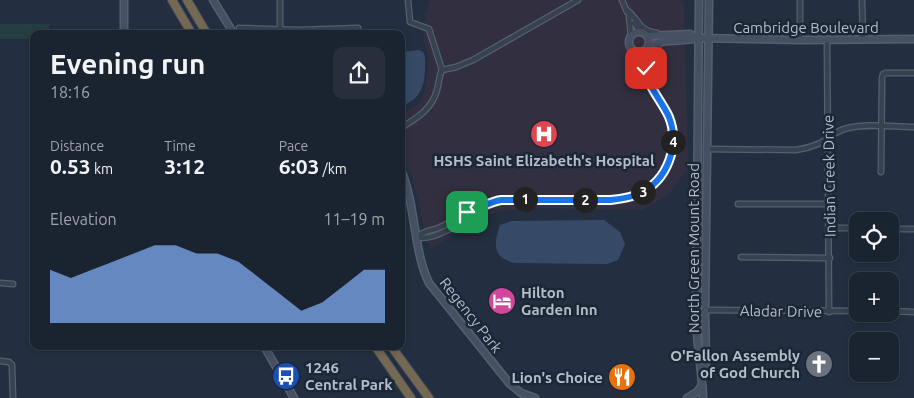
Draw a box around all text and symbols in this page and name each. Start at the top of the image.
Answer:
street label: Cambridge Boulevard [733,19,879,36]
button: share [333,47,385,99]
pin [625,47,667,89]
text: Evening run [50,48,205,79]
icon: check [632,54,660,82]
text: 18:16 [50,83,90,101]
street label: Indian Creek Drive [819,115,839,237]
hospital icon: HSHS Saint Elizabeth's Hospital [529,119,559,149]
pin: 4 [660,130,686,154]
text: 4 [670,134,677,150]
text: Distance [50,138,104,154]
text: Time [164,138,196,154]
text: Pace [279,138,308,154]
place label: HSHS Saint Elizabeth's Hospital [433,152,655,169]
text: 0.53 [50,154,91,178]
text: 3:12 [164,154,205,178]
text: 6:03 [279,154,319,178]
text: km [91,161,113,177]
text: /km [319,161,347,177]
street label: North Green Mount Road [685,163,702,333]
pin: 3 [630,180,656,204]
text: 3 [640,184,647,200]
pin: 1 [512,186,538,212]
pin: 2 [572,188,598,212]
pin [446,191,488,233]
text: 1 [522,191,529,207]
text: 2 [582,192,589,208]
icon: arrive [453,198,481,226]
text: Elevation [50,210,117,228]
text: 11–19 m [323,210,385,228]
map controls [849,212,899,382]
button: locate [849,212,899,262]
button: + [849,272,899,322]
street label: Regency Park [436,274,506,356]
place label: Hilton Garden Inn [521,284,598,318]
hotel icon: Hilton Garden Inn [487,286,517,316]
street label: Aladar Drive [740,302,822,320]
button: − [849,332,899,382]
place label: O'Fallon Assembly of God Church [670,347,800,381]
church icon: O'Fallon Assembly of God Church [804,349,834,379]
place label: 1246 Central Park [305,359,393,393]
bus stop icon: 1246 Central Park [271,361,301,391]
restaurant icon: Lion's Choice [607,362,637,392]
place label: Lion's Choice [511,369,603,386]

